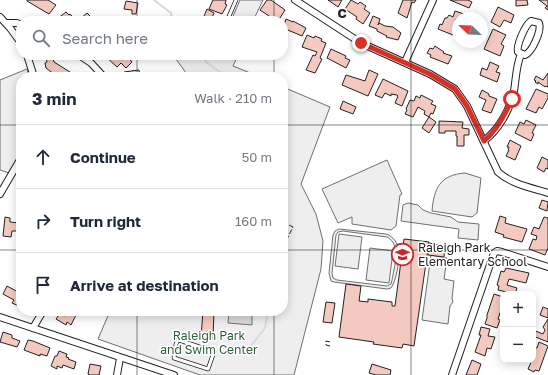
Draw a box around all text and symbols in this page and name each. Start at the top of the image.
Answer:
text: C [337,5,347,21]
north arrow [452,12,488,48]
search box [16,16,288,60]
icon: search [30,27,52,49]
text: Search here [62,29,148,47]
route end [352,34,370,52]
text: 3 min [32,88,76,109]
text: Walk · 210 m [194,90,272,106]
route start [503,90,521,108]
icon: ahead [32,146,54,168]
text: Continue [70,148,136,166]
text: 50 m [242,149,272,165]
icon: right [32,210,54,232]
text: Turn right [70,212,141,230]
text: 160 m [235,213,272,229]
place label: Raleigh Park Elementary School [418,240,527,269]
school or university icon: Raleigh Park Elementary School [390,242,416,268]
icon: arrive [32,274,54,296]
text: Arrive at destination [70,276,219,294]
map controls [500,291,536,363]
button: + [500,291,536,327]
button: − [500,327,536,363]
park label: Raleigh Park and Swim Center [160,328,258,357]

